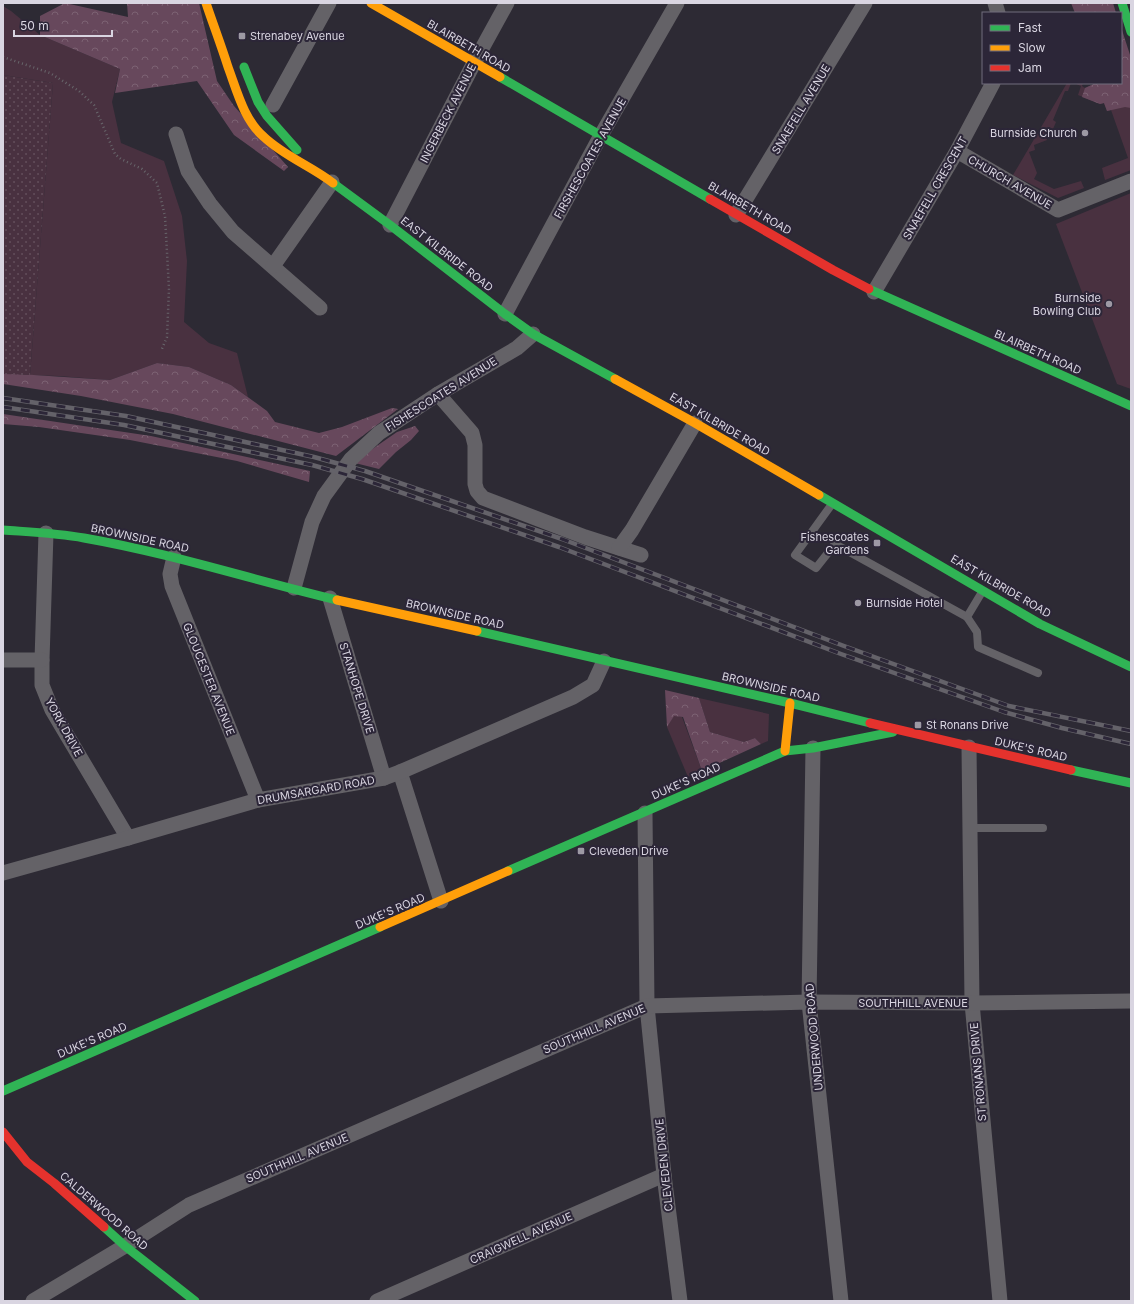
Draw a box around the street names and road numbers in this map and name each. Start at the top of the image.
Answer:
street label: BLAIRBETH ROAD [425,16,513,76]
street label: INGERBECK AVENUE [417,61,479,165]
street label: SNAEFELL AVENUE [769,62,833,156]
street label: FIRSHESCOATES AVENUE [551,95,629,221]
street label: SNAEFELL CRESCENT [900,134,970,242]
street label: CHURCH AVENUE [965,152,1055,212]
street label: BLAIRBETH ROAD [706,178,794,238]
street label: EAST KILBRIDE ROAD [398,214,496,294]
street label: BLAIRBETH ROAD [992,327,1084,378]
street label: FISHESCOATES AVENUE [383,354,499,434]
street label: EAST KILBRIDE ROAD [667,390,773,458]
street label: BROWNSIDE ROAD [90,521,190,555]
street label: EAST KILBRIDE ROAD [948,552,1054,620]
street label: BROWNSIDE ROAD [405,596,505,632]
street label: GLOUCESTER AVENUE [180,621,238,737]
street label: STANHOPE DRIVE [336,641,378,735]
street label: BROWNSIDE ROAD [721,669,821,705]
street label: YORK DRIVE [42,695,86,759]
street label: DUKE'S ROAD [993,734,1069,764]
street label: DUKE'S ROAD [649,759,723,802]
street label: DRUMSARGARD ROAD [256,773,376,807]
street label: DUKE'S ROAD [353,890,427,932]
street label: UNDERWOOD ROAD [802,983,826,1091]
street label: SOUTHHILL AVENUE [858,996,968,1010]
street label: SOUTHHILL AVENUE [541,1001,647,1057]
street label: DUKE'S ROAD [55,1019,129,1061]
street label: ST RONANS DRIVE [967,1022,989,1122]
street label: CLEVEDEN DRIVE [652,1118,676,1212]
street label: SOUTHHILL AVENUE [244,1130,350,1186]
street label: CALDERWOOD ROAD [57,1169,151,1253]
street label: CRAIGWELL AVENUE [467,1209,575,1267]

